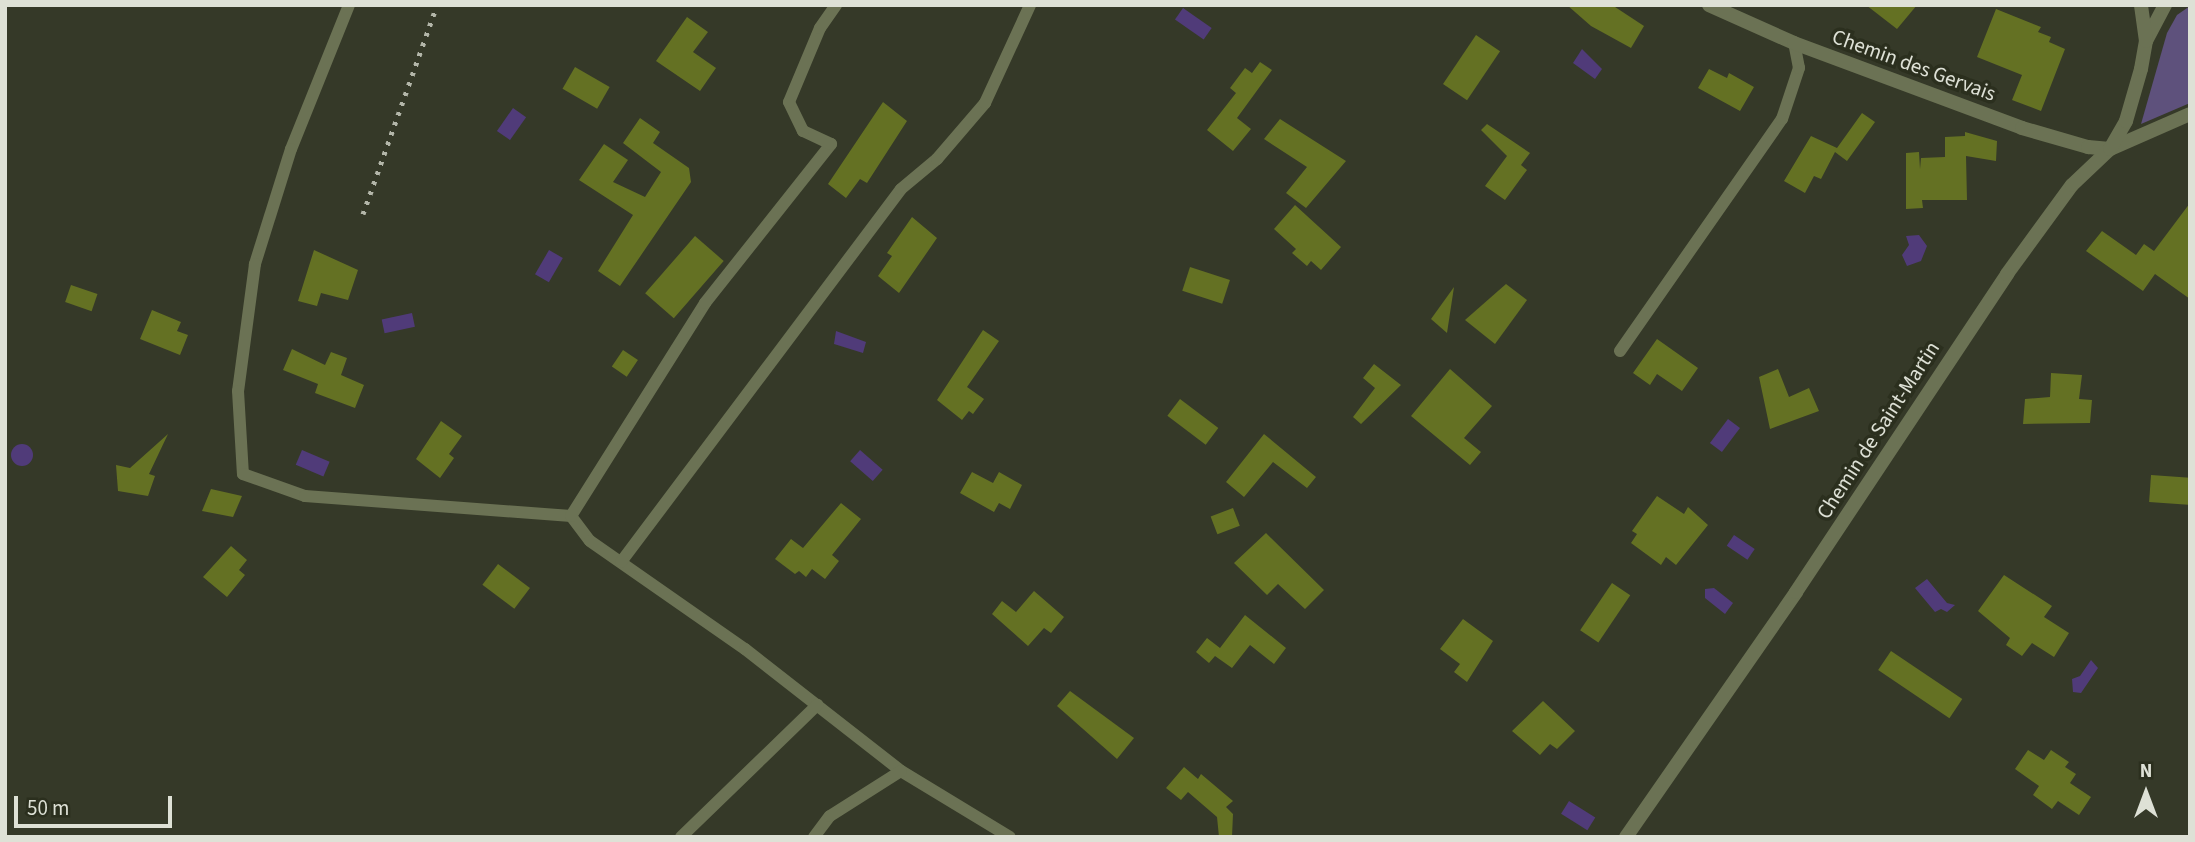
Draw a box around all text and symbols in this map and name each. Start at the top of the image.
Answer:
street label: Chemin des Gervais [1829,24,1999,106]
street label: Chemin de Saint-Martin [1811,336,1945,524]
north arrow [2111,758,2181,828]
text: N [2140,758,2152,785]
scale bar [18,782,175,826]
text: 50 m [27,793,69,823]

